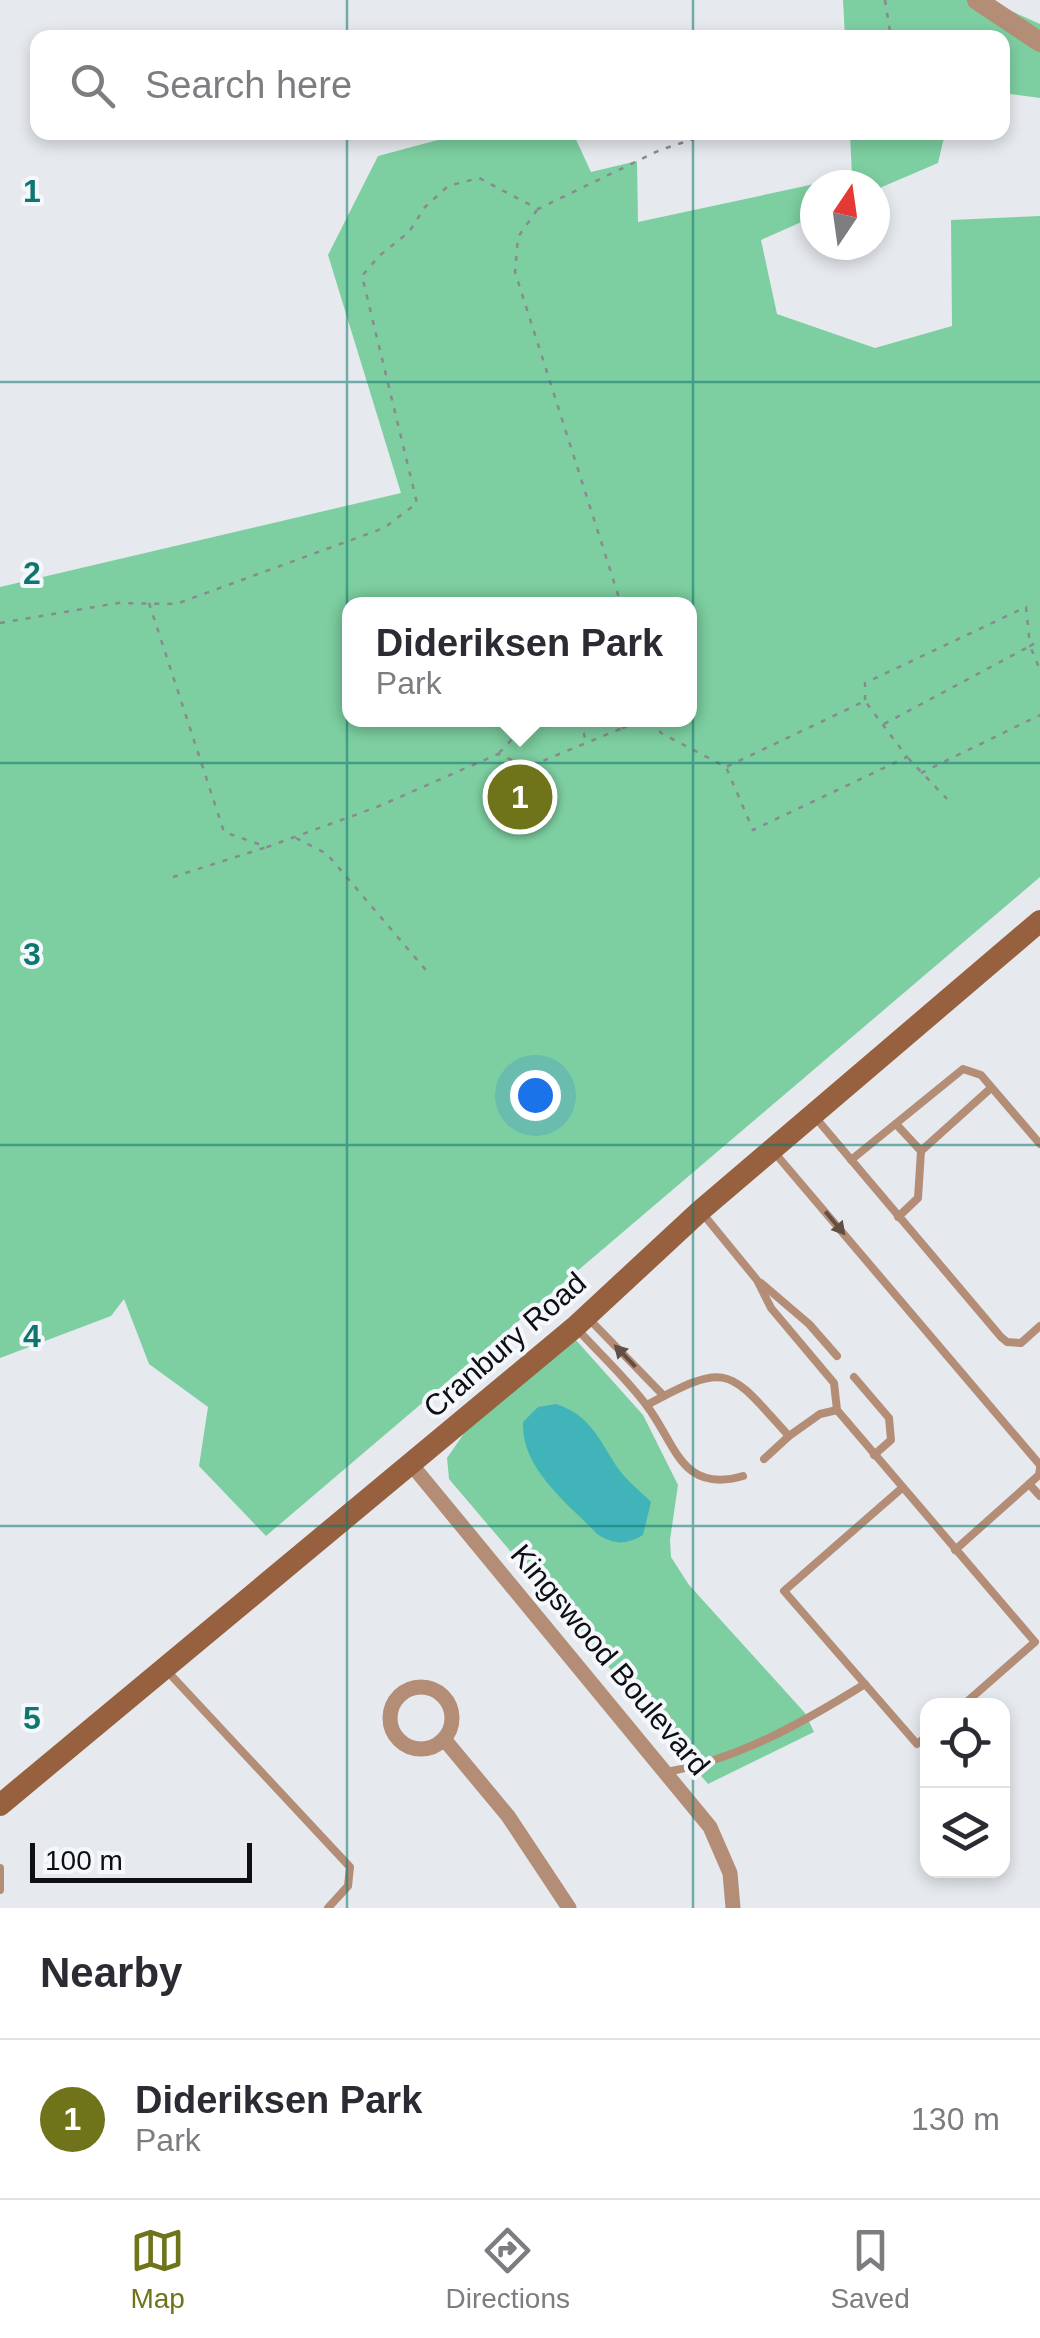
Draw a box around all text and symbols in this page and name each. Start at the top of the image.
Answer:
search box [30,30,1010,140]
icon: search [65,58,120,113]
text: Search here [145,64,352,106]
north arrow [800,170,890,260]
text: 1 [23,173,41,209]
text: 2 [23,555,41,591]
popup [342,597,697,727]
text: Dideriksen Park [376,622,663,664]
text: Park [376,665,442,701]
pin: 1 [488,760,552,834]
text: 3 [23,936,41,972]
your location [510,1070,561,1121]
one-way arrow [823,1210,845,1235]
street label: Cranbury Road [417,1265,592,1424]
text: 4 [23,1318,41,1354]
one-way arrow [614,1345,637,1369]
street label: Kingswood Boulevard [504,1538,716,1781]
map controls [920,1698,1010,1878]
button: locate [920,1698,1010,1788]
text: 5 [23,1700,41,1736]
button: layers [920,1788,1010,1878]
scale bar [30,1838,252,1882]
text: 100 m [45,1845,123,1876]
text: Nearby [40,1949,182,1996]
text: Dideriksen Park [135,2079,422,2121]
text: 1 [64,2101,81,2137]
text: 130 m [911,2101,1000,2137]
text: Park [135,2122,201,2158]
tab: Map [130,2223,185,2315]
tab: Directions [446,2223,570,2315]
tab: Saved [830,2223,910,2315]

